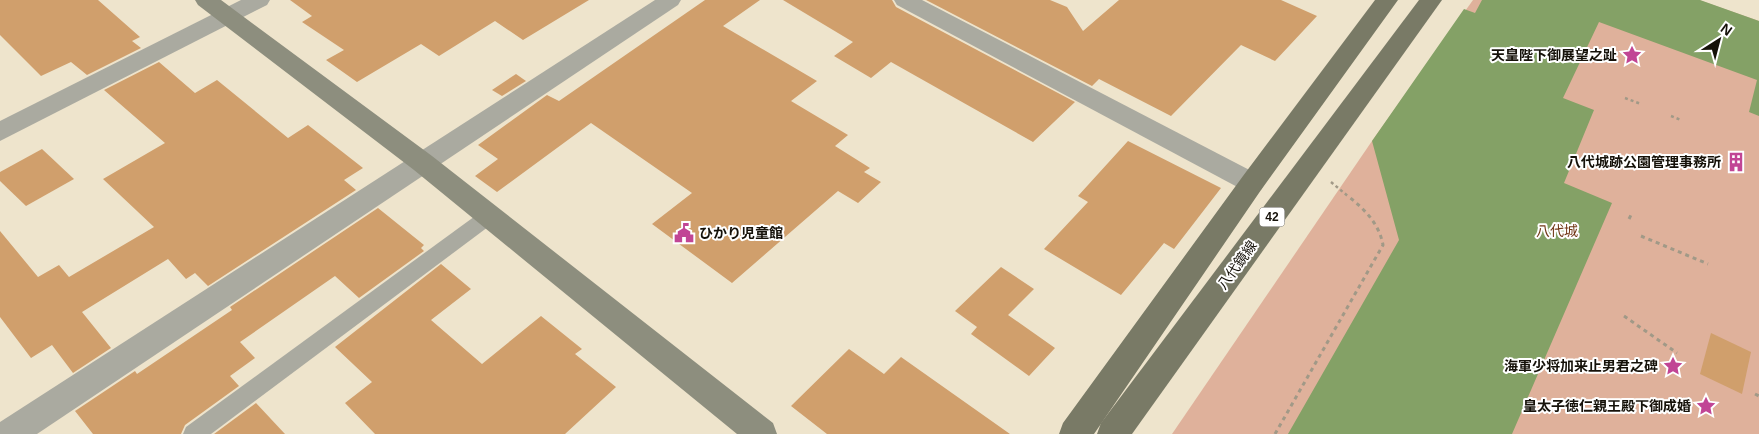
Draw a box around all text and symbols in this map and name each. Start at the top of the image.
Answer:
north arrow [1694,15,1744,65]
text: N [1718,20,1735,39]
place icon: 天皇陛下御展望之趾 [1621,44,1643,66]
place label: 天皇陛下御展望之趾 [1491,47,1617,63]
building icon: 八代城跡公園管理事務所 [1725,151,1747,173]
place label: 八代城跡公園管理事務所 [1567,154,1721,170]
road number: 42 [1260,208,1284,226]
public building icon: ひかり児童館 [673,222,695,244]
park label: 八代城 [1536,223,1578,239]
place label: ひかり児童館 [699,225,783,241]
street label: 八代鏡線 [1214,238,1260,292]
place icon: 海軍少将加来止男君之碑 [1662,355,1684,377]
place label: 海軍少将加来止男君之碑 [1504,358,1658,374]
place icon: 皇太子徳仁親王殿下御成婚 [1695,395,1717,417]
place label: 皇太子徳仁親王殿下御成婚 [1523,398,1691,414]

